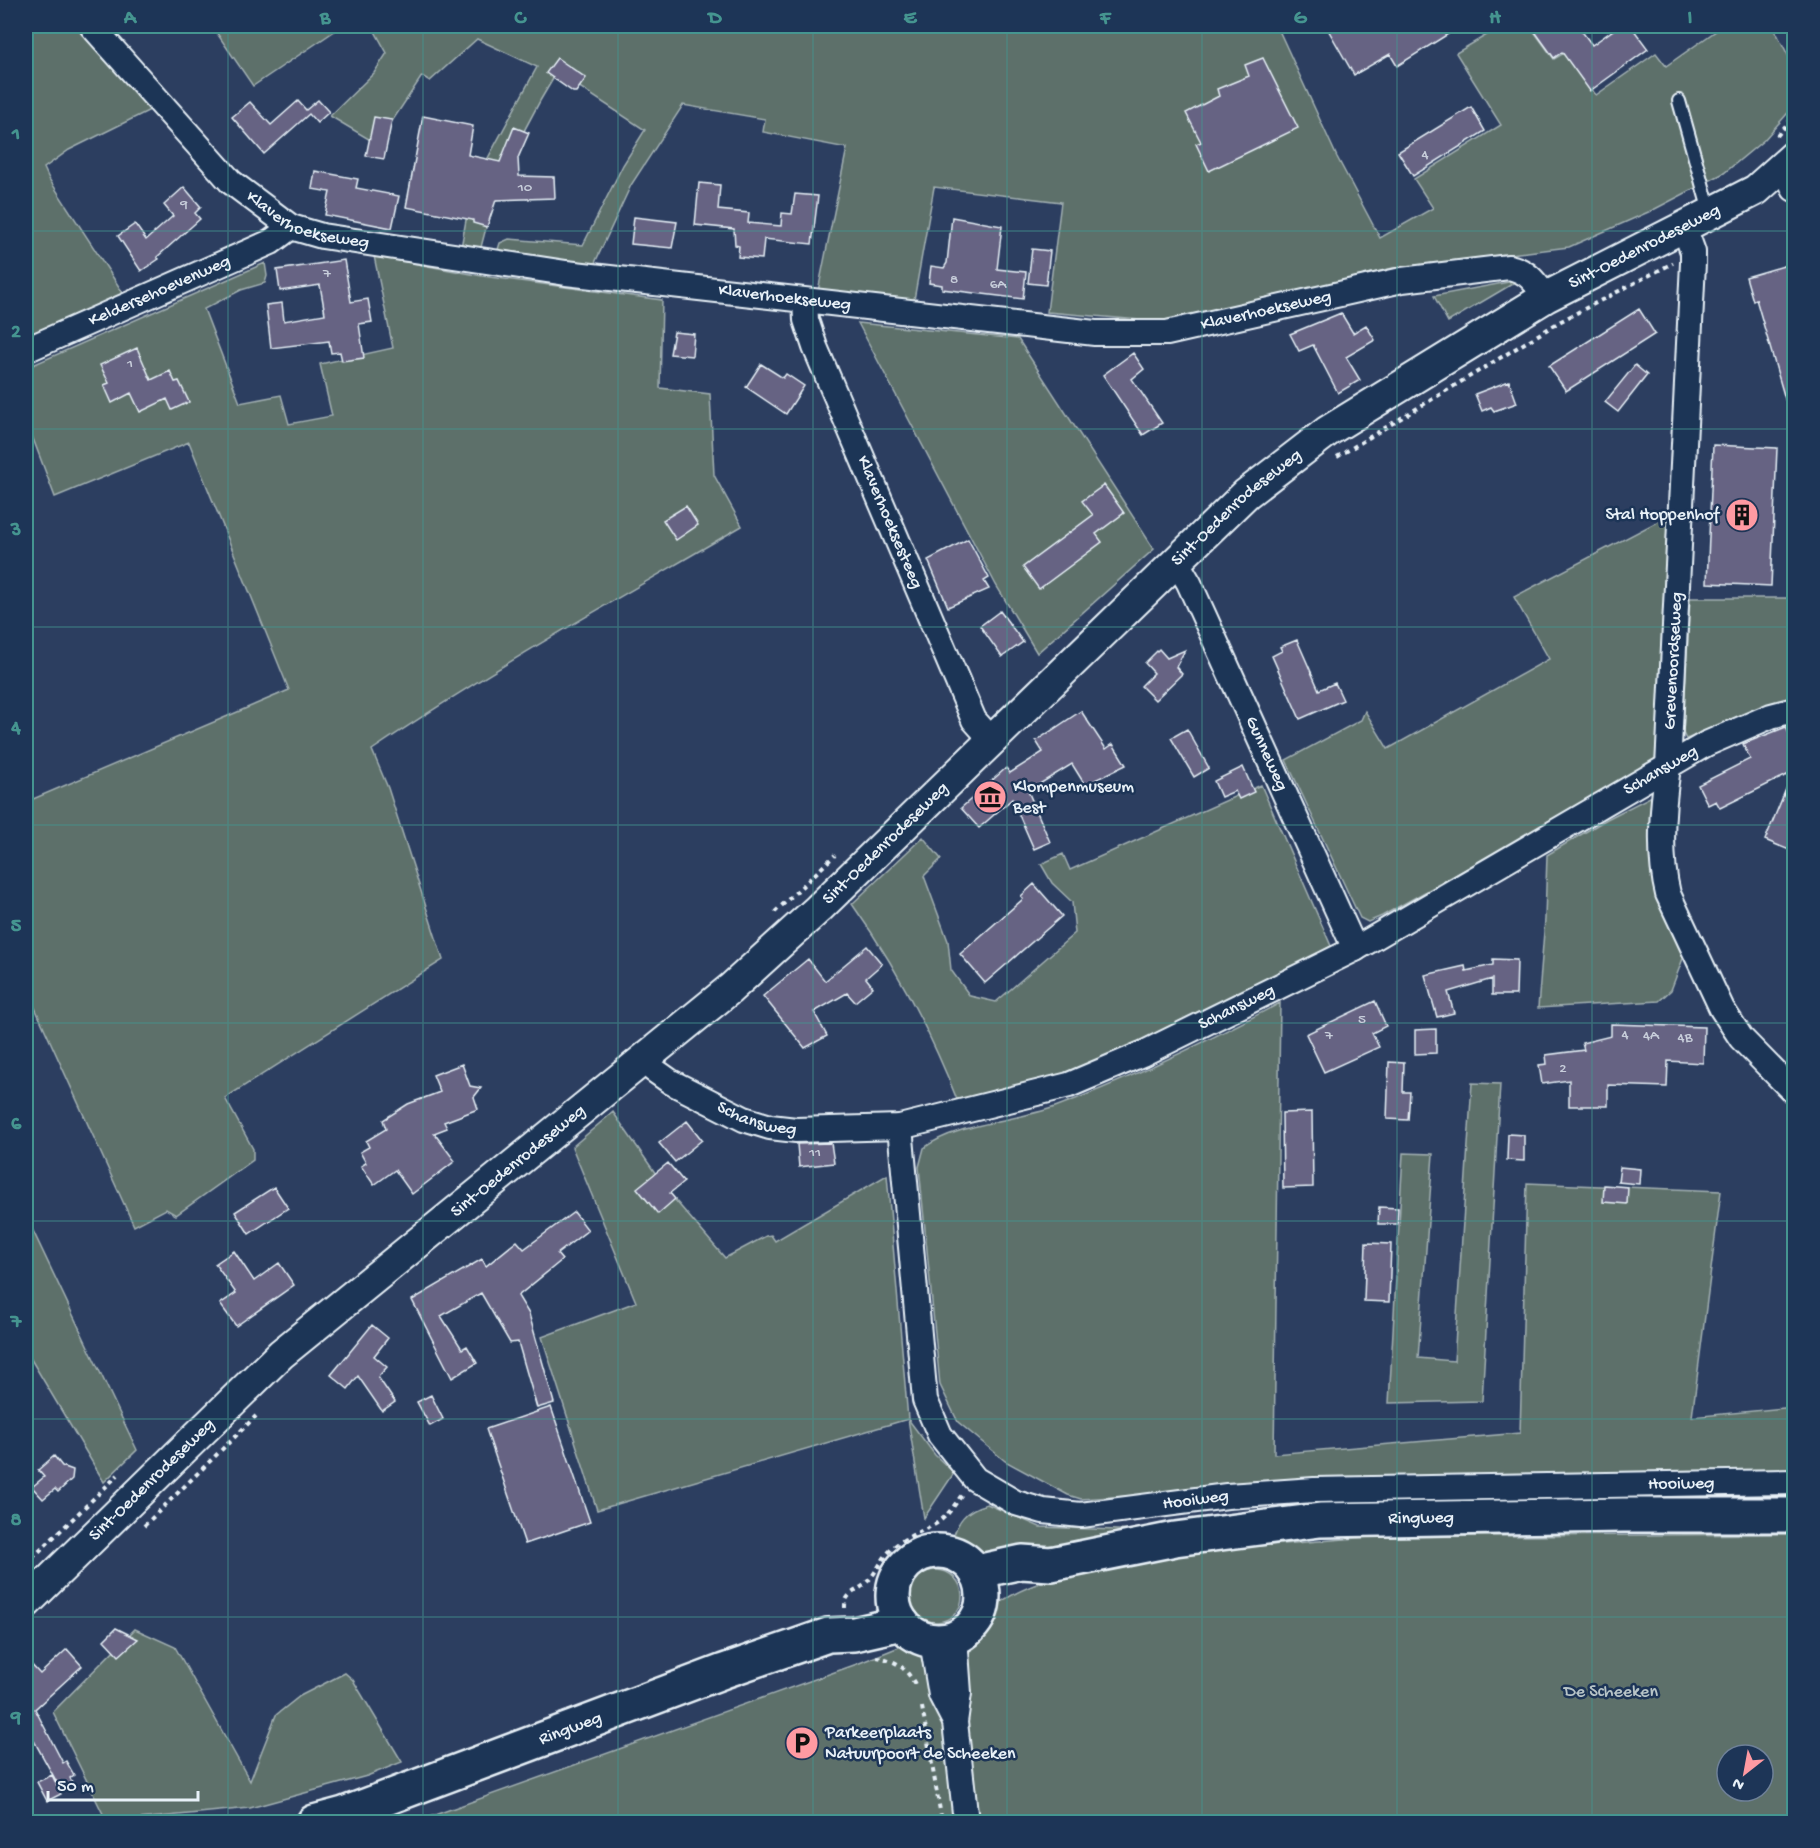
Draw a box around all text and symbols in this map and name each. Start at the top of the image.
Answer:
text: A [123,8,138,31]
text: B [319,8,331,31]
text: C [514,8,528,31]
text: D [706,8,722,31]
text: E [904,8,918,31]
text: F [1099,8,1112,31]
text: G [1294,8,1308,31]
text: H [1489,8,1501,31]
text: I [1688,8,1693,31]
text: 1 [11,124,20,147]
house number: 4 [1421,146,1429,164]
house number: 10 [517,179,533,197]
street label: Klaverhoekseweg [242,186,370,253]
house number: 9 [179,196,188,214]
street label: Sint-Oedenrodeseweg [1565,199,1724,294]
street label: Keldersehoevenweg [85,251,234,332]
house number: 7 [322,265,332,283]
house number: 8 [950,271,958,289]
house number: 6A [990,276,1007,294]
street label: Klaverhoekseweg [717,280,852,316]
street label: Klaverhoekseweg [1199,286,1333,336]
text: 2 [11,322,21,345]
house number: 1 [126,355,133,373]
street label: Sint-Oedenrodeseweg [1167,445,1306,571]
street label: Klaverhoeksesteeg [852,453,927,592]
building icon: Stal Hoppenhof [1724,497,1760,533]
place label: Stal Hoppenhof [1605,505,1720,526]
text: 3 [10,520,21,543]
street label: Grevenoordseweg [1660,592,1688,730]
street label: Gunneweg [1240,713,1292,794]
text: 4 [10,718,21,741]
street label: Schansweg [1620,741,1702,800]
place label: Klompenmuseum Best [1012,777,1134,819]
street label: Sint-Oedenrodeseweg [818,778,953,909]
museum icon: Klompenmuseum Best [972,779,1008,815]
text: 5 [11,916,22,939]
street label: Schansweg [1195,980,1278,1035]
house number: 5 [1358,1011,1366,1029]
house number: 4 [1621,1026,1629,1044]
house number: 7 [1324,1027,1334,1045]
house number: 4A [1643,1027,1660,1045]
house number: 4B [1678,1029,1693,1047]
house number: 2 [1559,1060,1567,1078]
street label: Schansweg [713,1096,798,1140]
street label: Sint-Oedenrodeseweg [447,1100,590,1222]
text: 6 [11,1114,22,1137]
house number: 11 [808,1144,821,1162]
text: 7 [10,1312,23,1335]
street label: Sint-Oedenrodeseweg [85,1414,219,1546]
street label: Hooiweg [1648,1473,1715,1495]
street label: Hooiweg [1161,1485,1230,1515]
street label: Ringweg [1388,1507,1454,1529]
text: 8 [11,1510,22,1533]
park label: De Scheeken [1563,1682,1658,1703]
street label: Ringweg [536,1707,605,1750]
text: 9 [10,1708,21,1731]
place label: Parkeerplaats Natuurpoort de Scheeken [824,1723,1016,1765]
parking icon: Parkeerplaats Natuurpoort de Scheeken [784,1725,820,1761]
north arrow [1715,1743,1775,1803]
scale bar [48,1764,198,1802]
text: N [1729,1772,1748,1794]
text: 50 m [57,1777,94,1798]

